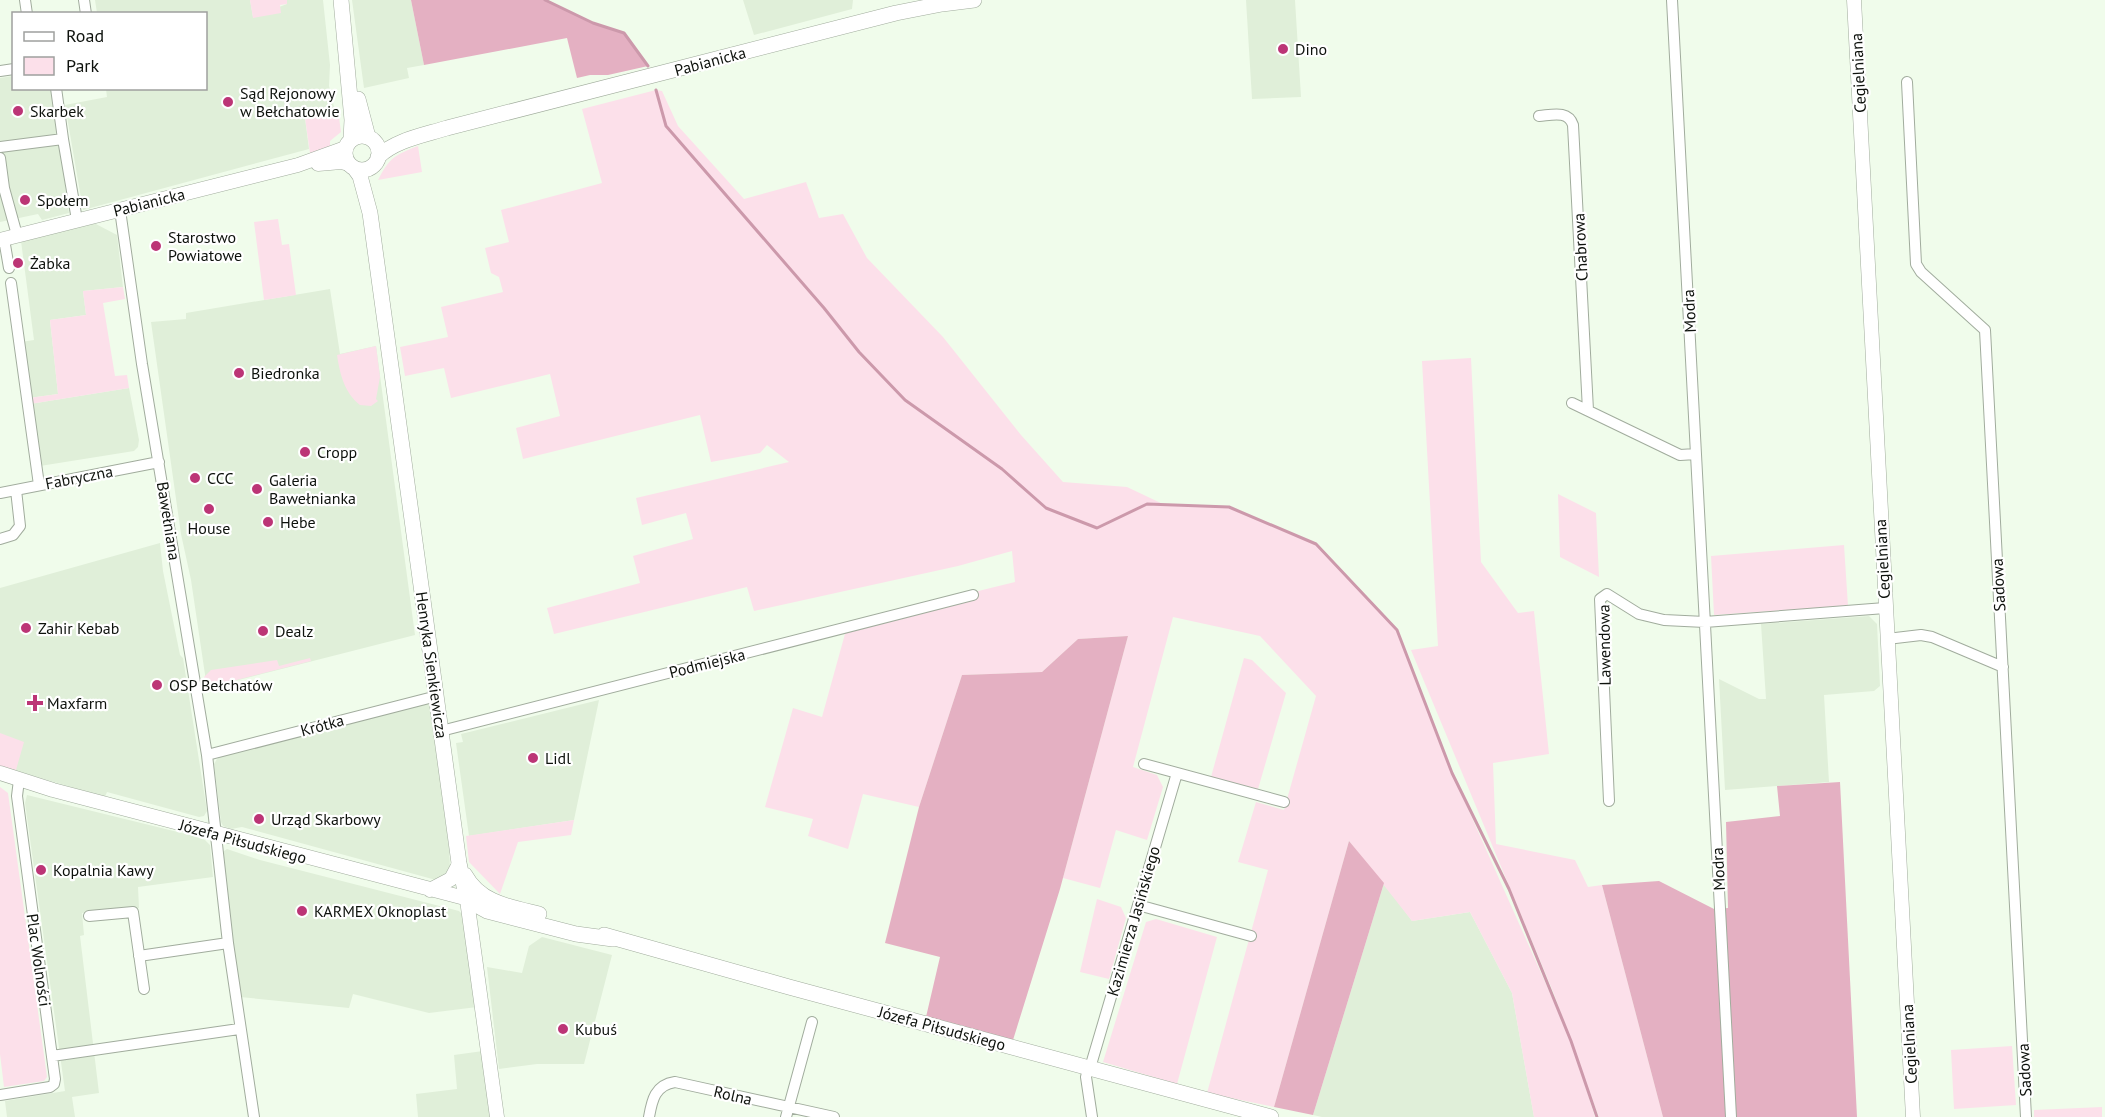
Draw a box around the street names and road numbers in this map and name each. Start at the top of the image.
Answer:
street label: Cegielniana [1846,33,1870,113]
street label: Pabianicka [672,42,748,80]
street label: Pabianicka [111,183,187,221]
street label: Chabrowa [1568,213,1592,281]
street label: Modra [1678,289,1700,333]
street label: Fabryczna [44,461,114,493]
street label: Bawełniana [153,480,185,562]
street label: Cegielniana [1870,519,1894,599]
street label: Sadowa [1987,558,2009,612]
street label: Henryka Sienkiewicza [412,590,452,740]
street label: Lawendowa [1593,604,1615,686]
street label: Podmiejska [667,644,747,682]
street label: Krótka [298,710,346,740]
street label: Józefa Piłsudskiego [176,814,309,868]
street label: Kazimierza Jasińskiego [1102,844,1164,998]
street label: Modra [1707,847,1729,891]
street label: Plac Wolności [23,912,55,1008]
street label: Józefa Piłsudskiego [875,1001,1008,1055]
street label: Cegielniana [1897,1004,1921,1084]
street label: Sadowa [2013,1043,2035,1097]
street label: Rolna [712,1081,754,1109]

